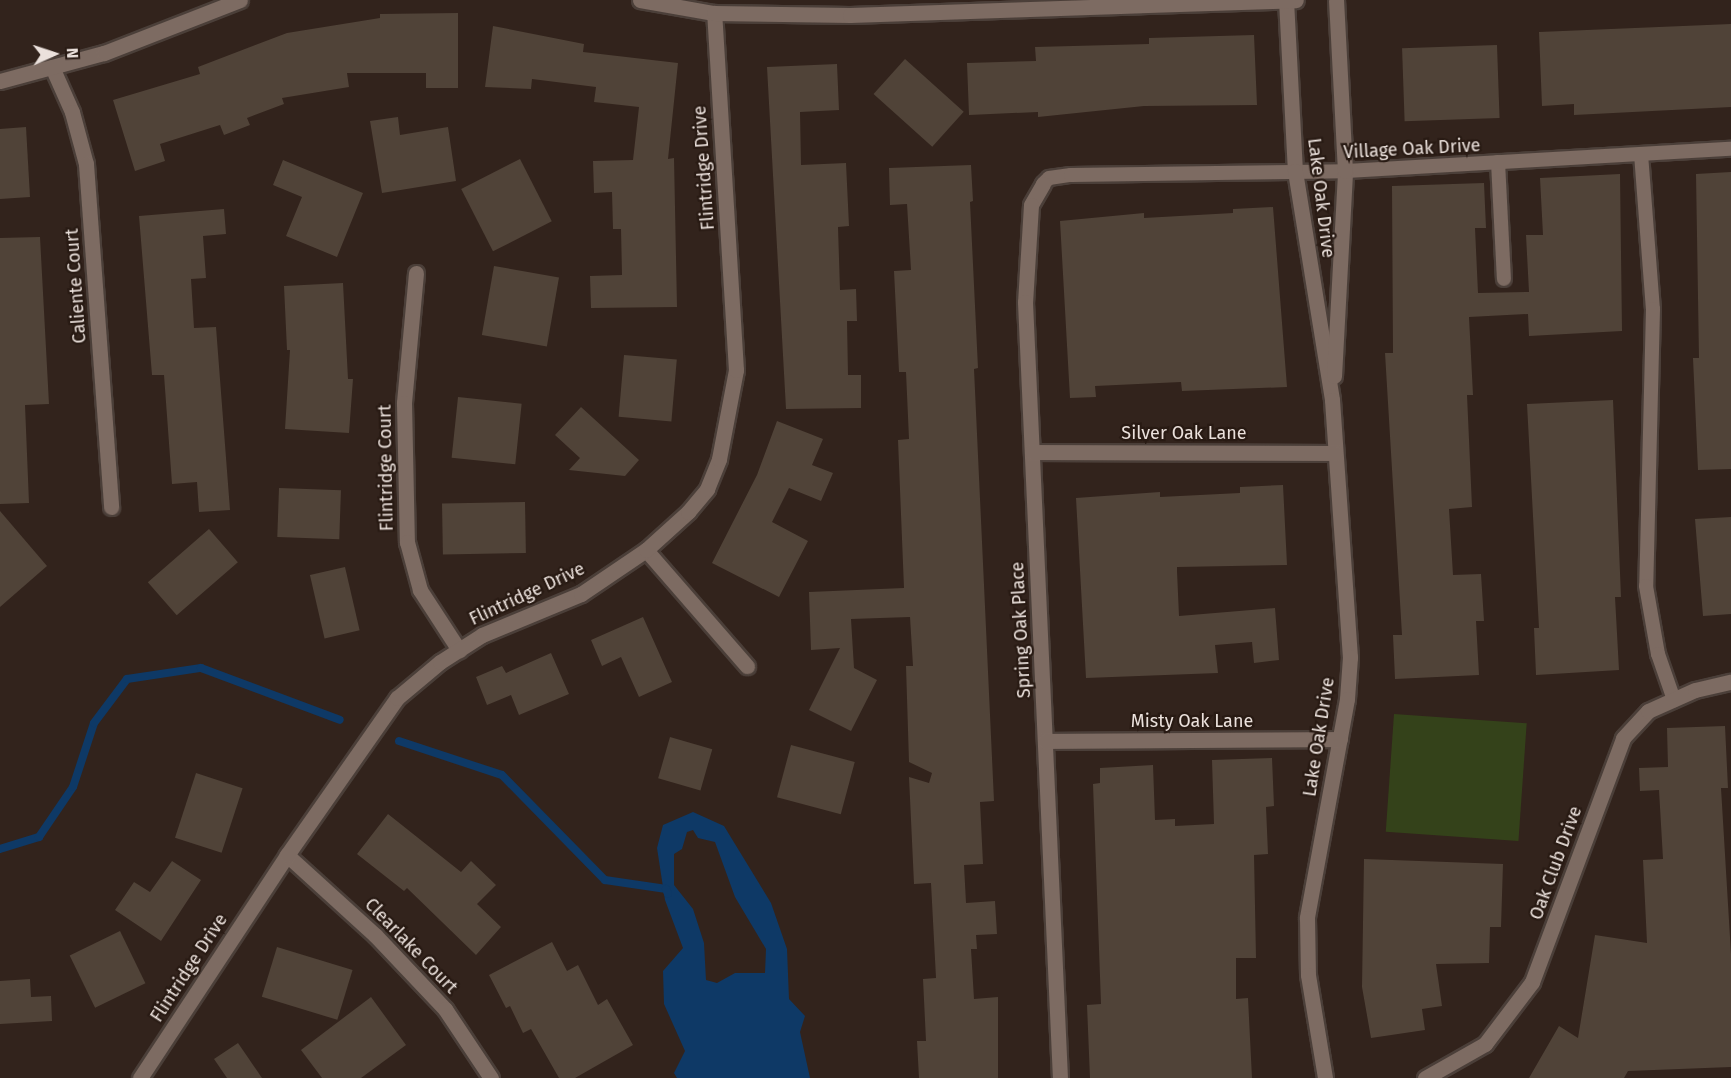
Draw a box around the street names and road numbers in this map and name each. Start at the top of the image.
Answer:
street label: Flintridge Drive [689,105,719,231]
street label: Village Oak Drive [1343,135,1481,163]
street label: Lake Oak Drive [1303,137,1339,259]
street label: Caliente Court [61,228,91,344]
street label: Flintridge Court [374,404,398,532]
street label: Silver Oak Lane [1121,422,1247,444]
street label: Flintridge Drive [466,558,588,630]
street label: Spring Oak Place [1007,561,1035,699]
street label: Lake Oak Drive [1299,676,1339,798]
street label: Misty Oak Lane [1131,710,1253,732]
street label: Oak Club Drive [1525,803,1587,923]
street label: Clearlake Court [360,894,462,998]
street label: Flintridge Drive [146,910,232,1026]

